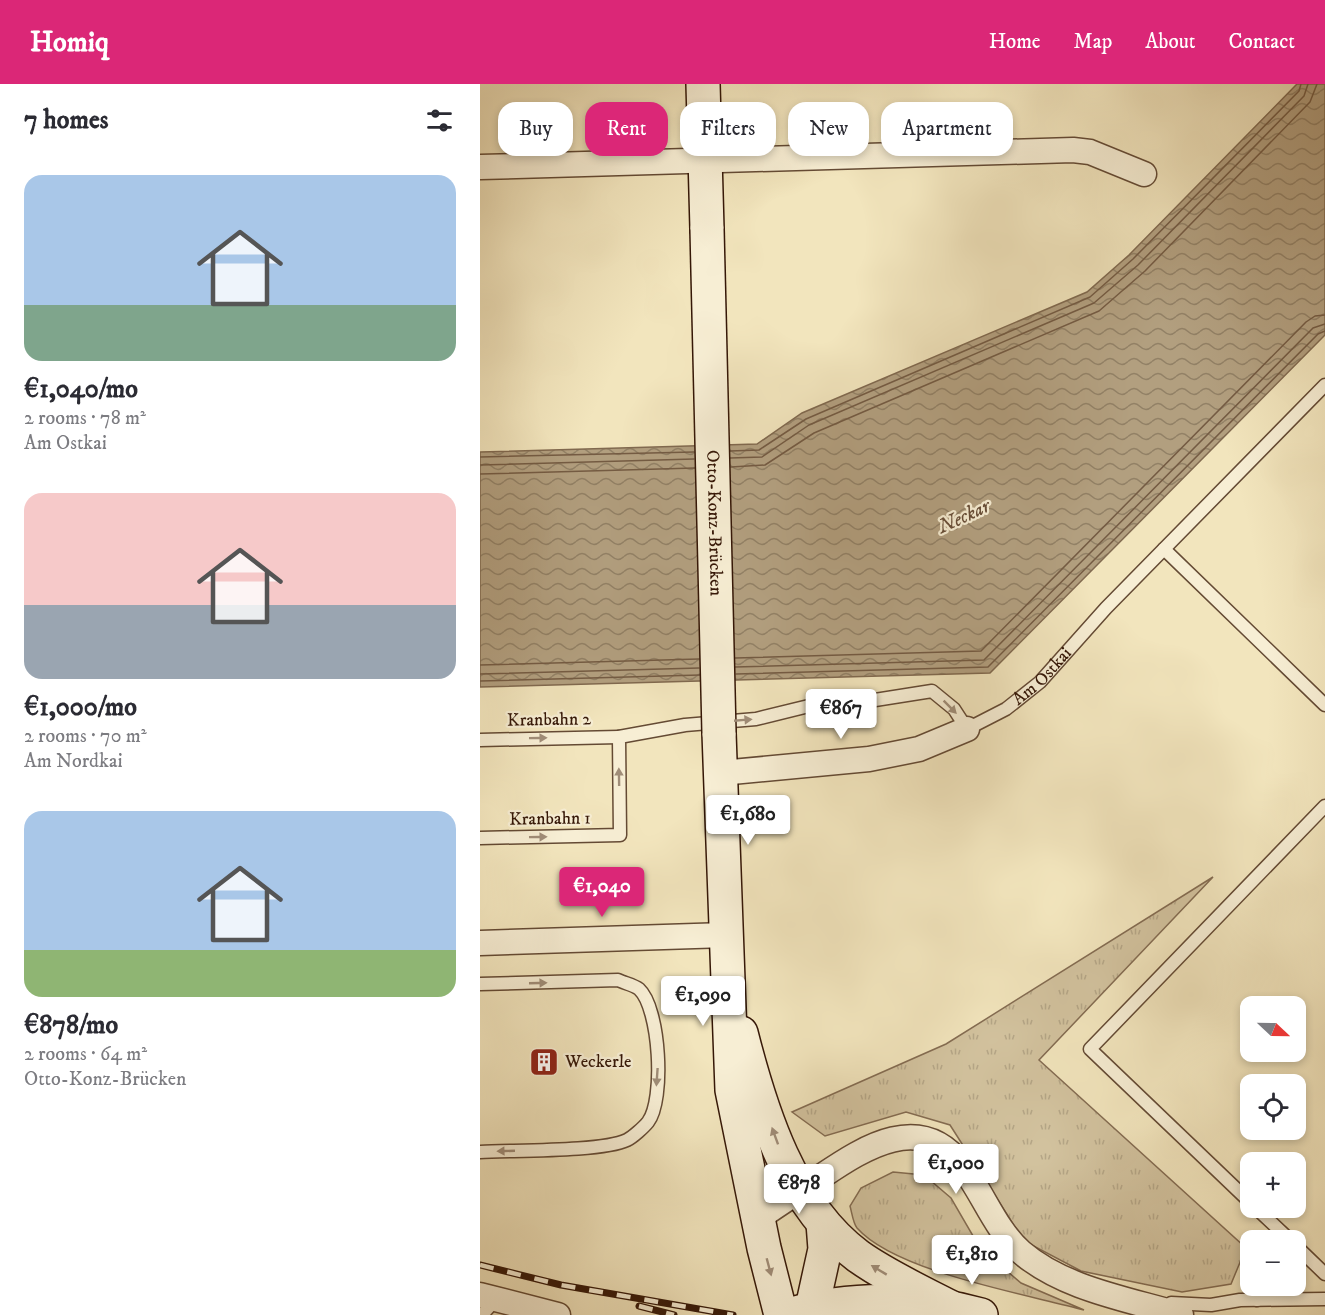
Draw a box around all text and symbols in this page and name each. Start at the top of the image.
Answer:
text: Homiq [30,25,109,60]
text: Home [989,29,1041,55]
text: Map [1074,29,1112,55]
text: About [1145,29,1196,55]
text: Contact [1229,29,1295,55]
chip: Buy [498,102,573,156]
chip: Rent [585,102,668,156]
chip: Filters [680,102,776,156]
chip: New [788,102,869,156]
chip: Apartment [881,102,1013,156]
text: 7 homes [24,104,108,137]
icon: filters [423,104,456,137]
icon: home [186,214,294,322]
text: €1,040/mo [24,373,138,406]
text: 2 rooms · 78 m² [24,406,146,431]
text: Am Ostkai [24,431,107,456]
street label: Otto-Konz-Brücken [701,450,727,597]
water label: Neckar [933,493,996,540]
icon: home [186,532,294,640]
street label: Am Ostkai [1008,643,1077,711]
pin: €867 [805,689,877,740]
text: €1,000/mo [24,691,137,724]
text: €867 [820,696,862,721]
one-way arrow [943,700,957,714]
street label: Kranbahn 2 [507,708,591,732]
one-way arrow [734,715,753,725]
text: 2 rooms · 70 m² [24,724,147,749]
one-way arrow [529,734,548,743]
text: Am Nordkai [24,749,123,774]
one-way arrow [615,767,624,786]
pin: €1,680 [699,795,797,846]
text: €1,680 [720,802,776,827]
street label: Kranbahn 1 [509,807,591,831]
one-way arrow [529,832,548,842]
icon: home [186,850,294,958]
pin: €1,040 [553,867,651,918]
text: €1,040 [573,874,631,899]
pin: €1,090 [654,976,752,1027]
one-way arrow [529,978,548,987]
text: €1,090 [675,983,731,1008]
north arrow [1240,996,1306,1062]
map controls [1240,996,1306,1296]
text: €878/mo [24,1009,118,1042]
text: 2 rooms · 64 m² [24,1042,147,1067]
building icon: Weckerle [528,1046,560,1078]
place label: Weckerle [564,1051,631,1073]
text: Otto-Konz-Brücken [24,1067,186,1092]
one-way arrow [652,1068,662,1087]
button: locate [1240,1074,1306,1140]
one-way arrow [769,1127,779,1145]
pin: €1,000 [907,1144,1005,1195]
one-way arrow [497,1146,516,1155]
text: €1,000 [928,1151,984,1176]
button: + [1240,1152,1306,1218]
pin: €878 [763,1164,835,1215]
text: €878 [778,1171,820,1196]
button: − [1240,1230,1306,1296]
pin: €1,810 [923,1235,1021,1286]
text: €1,810 [946,1242,998,1267]
one-way arrow [764,1258,774,1276]
one-way arrow [871,1264,887,1275]

